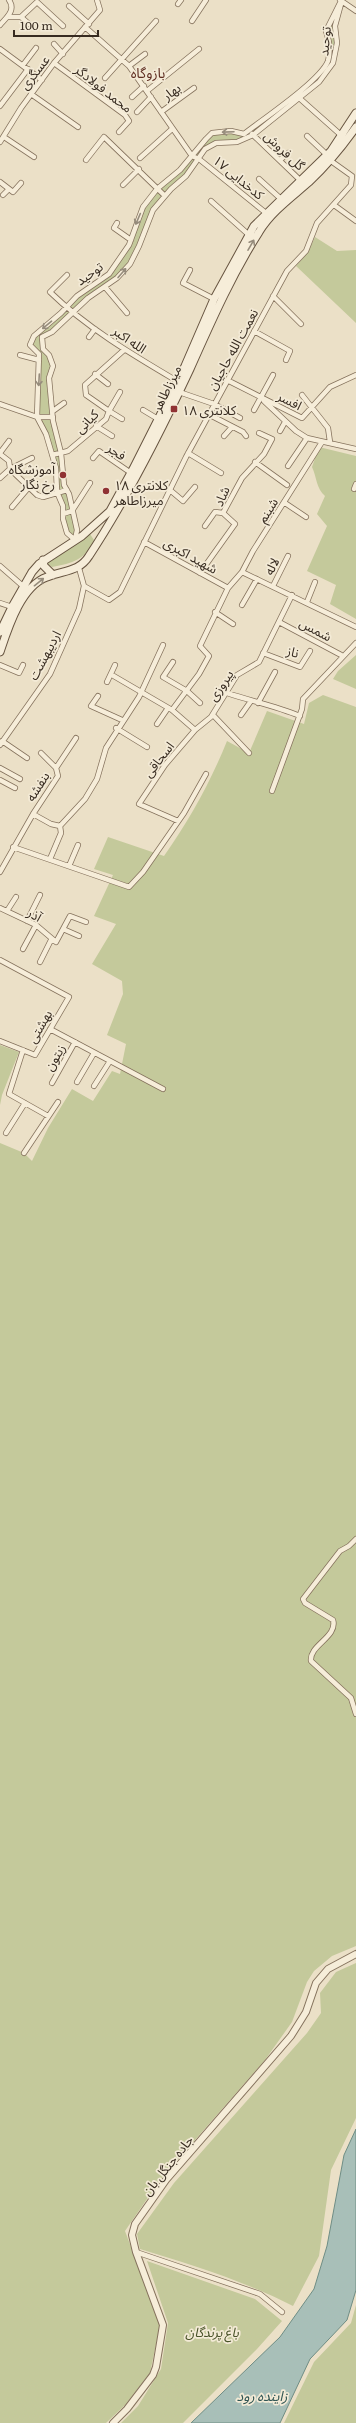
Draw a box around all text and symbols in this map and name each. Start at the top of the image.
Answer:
scale bar [14,12,98,38]
text: 100 m [20,16,53,34]
street label: توحید [313,25,335,56]
street label: عسگری [14,50,54,93]
street label: محمد فولادگر [70,59,137,117]
district label: بازوگاه [131,62,166,82]
street label: بهار [157,78,184,105]
street label: گل فروش [260,126,310,174]
one-way arrow [222,128,235,136]
street label: کدخدایی ۱۷ [209,150,269,204]
one-way arrow [134,212,142,224]
one-way arrow [247,239,255,251]
street label: توحید [72,257,107,289]
one-way arrow [117,267,126,278]
street label: نعمت الله حاجیان [202,305,262,393]
one-way arrow [42,320,52,329]
street label: الله اکبر [108,320,151,357]
street label: میرزاطاهر [146,361,185,415]
one-way arrow [35,373,42,386]
street label: افسر [274,385,305,414]
place label: کلانتری ۱۸ [182,400,237,419]
street label: کیانی [70,404,103,437]
marker: کلانتری ۱۸ [169,404,179,414]
street label: فجر [103,437,130,464]
place label: آموزشگاه رخ نگار [9,459,56,495]
marker: آموزشگاه رخ نگار [58,470,68,480]
place label: کلانتری ۱۸ میرزاطاهر [113,475,169,509]
street label: شاد [208,483,234,509]
marker: کلانتری ۱۸ میرزاطاهر [101,486,111,496]
street label: شبنم [252,494,284,527]
street label: شهید اکبری [161,532,221,578]
street label: لاله [259,554,283,578]
one-way arrow [33,578,44,587]
street label: شمس [296,613,336,645]
street label: اردیبهشت [23,627,65,683]
street label: ناز [284,640,301,662]
street label: پیروزی [203,665,238,705]
street label: اسحاقی [138,737,178,781]
street label: بنفشه [21,767,53,805]
street label: آذر [23,902,47,926]
street label: بهشتی [22,1006,56,1046]
street label: زيتون [39,1040,69,1074]
street label: جاده جنگل بان [137,2131,197,2199]
park label: باغ پرندگان [185,2322,239,2343]
water label: زاینده رود [237,2385,288,2405]

